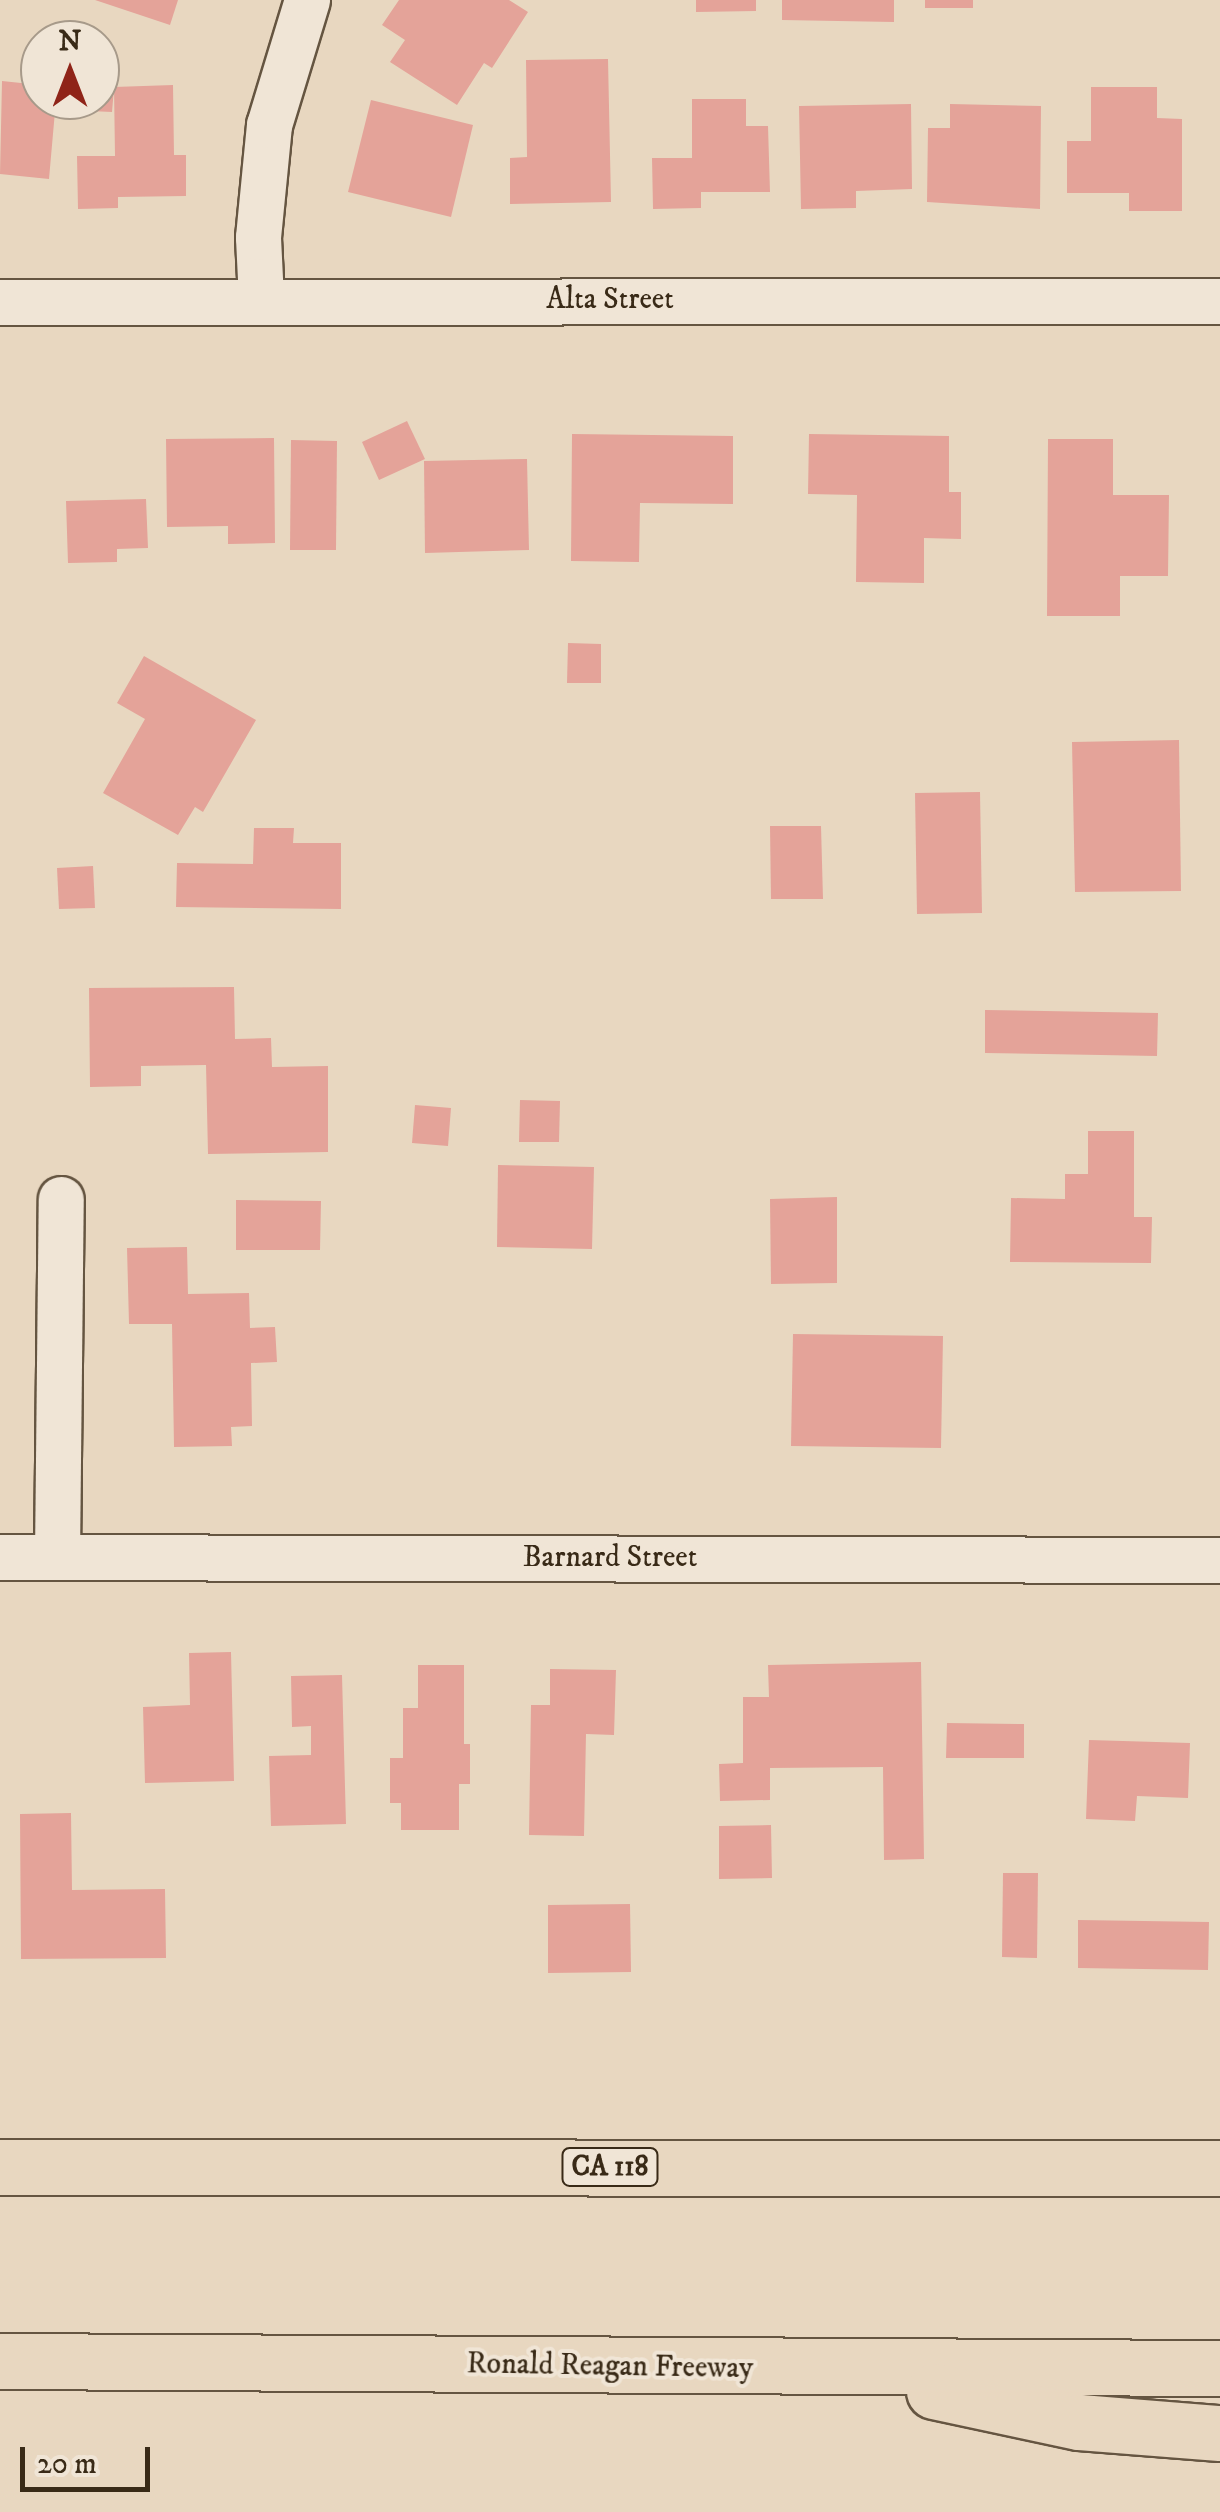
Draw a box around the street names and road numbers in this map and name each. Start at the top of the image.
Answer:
street label: Alta Street [546,282,674,318]
street label: Barnard Street [523,1540,697,1576]
road number: CA 118 [560,2144,660,2190]
street label: Ronald Reagan Freeway [466,2347,754,2387]

